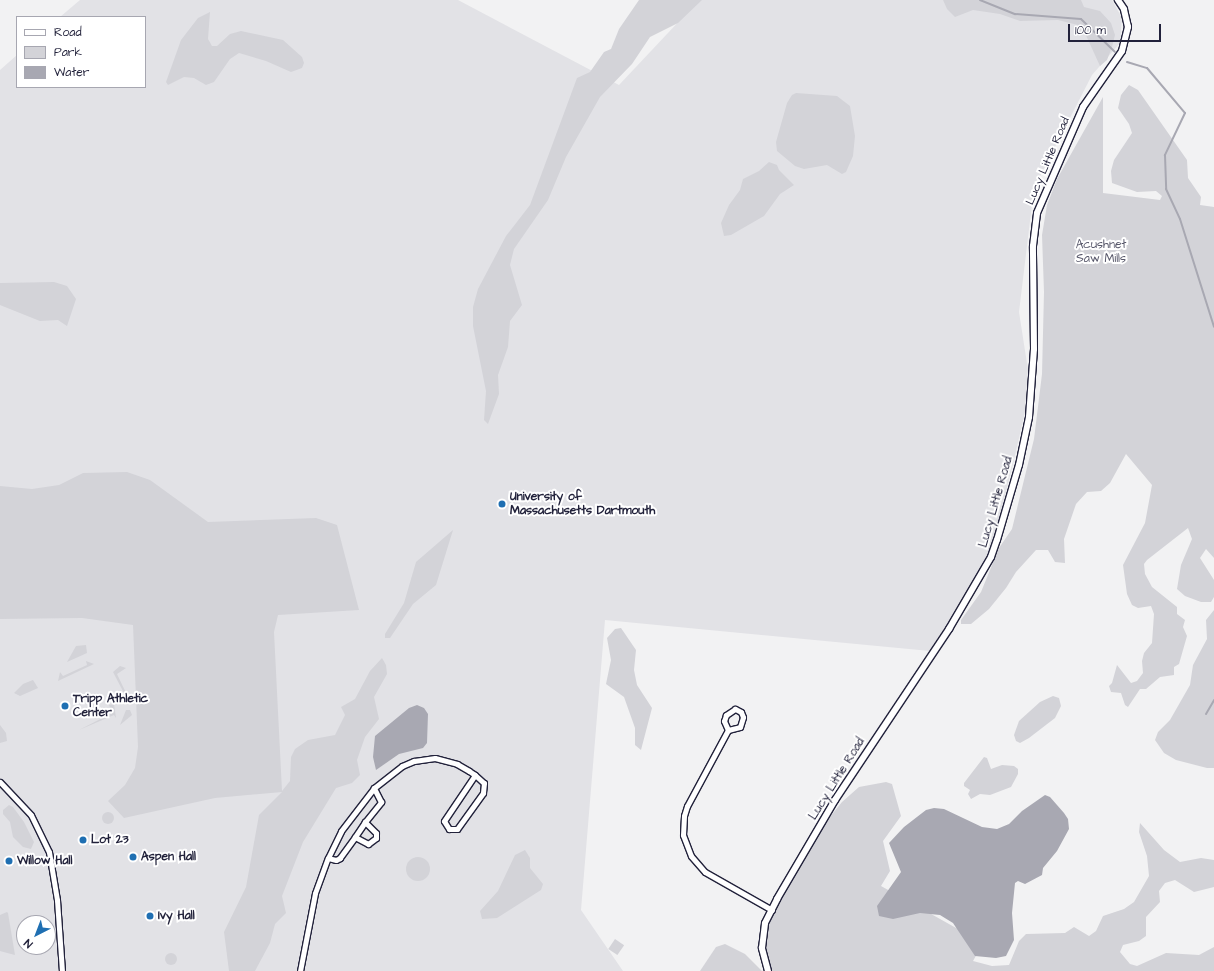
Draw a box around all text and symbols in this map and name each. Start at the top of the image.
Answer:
legend [16,16,146,88]
scale bar [1070,16,1163,42]
text: 100 m [1075,22,1106,39]
text: Road [54,24,82,41]
text: Park [54,44,82,61]
text: Water [54,64,89,81]
street label: Lucy Little Road [1023,115,1073,207]
park label: Acushnet Saw Mills [1076,238,1126,266]
street label: Lucy Little Road [976,455,1016,549]
place label: University of Massachusetts Dartmouth [510,490,655,518]
marker: University of Massachusetts Dartmouth [497,499,507,509]
place label: Tripp Athletic Center [73,692,148,720]
marker: Tripp Athletic Center [60,701,70,711]
street label: Lucy Little Road [806,735,868,823]
place label: Lot 23 [91,833,129,847]
marker: Lot 23 [78,835,88,845]
place label: Aspen Hall [141,850,196,864]
marker: Aspen Hall [128,852,138,862]
place label: Willow Hall [17,854,72,868]
marker: Willow Hall [4,856,14,866]
place label: Ivy Hall [158,909,195,923]
marker: Ivy Hall [145,911,155,921]
north arrow [16,915,56,955]
text: N [21,936,36,951]

